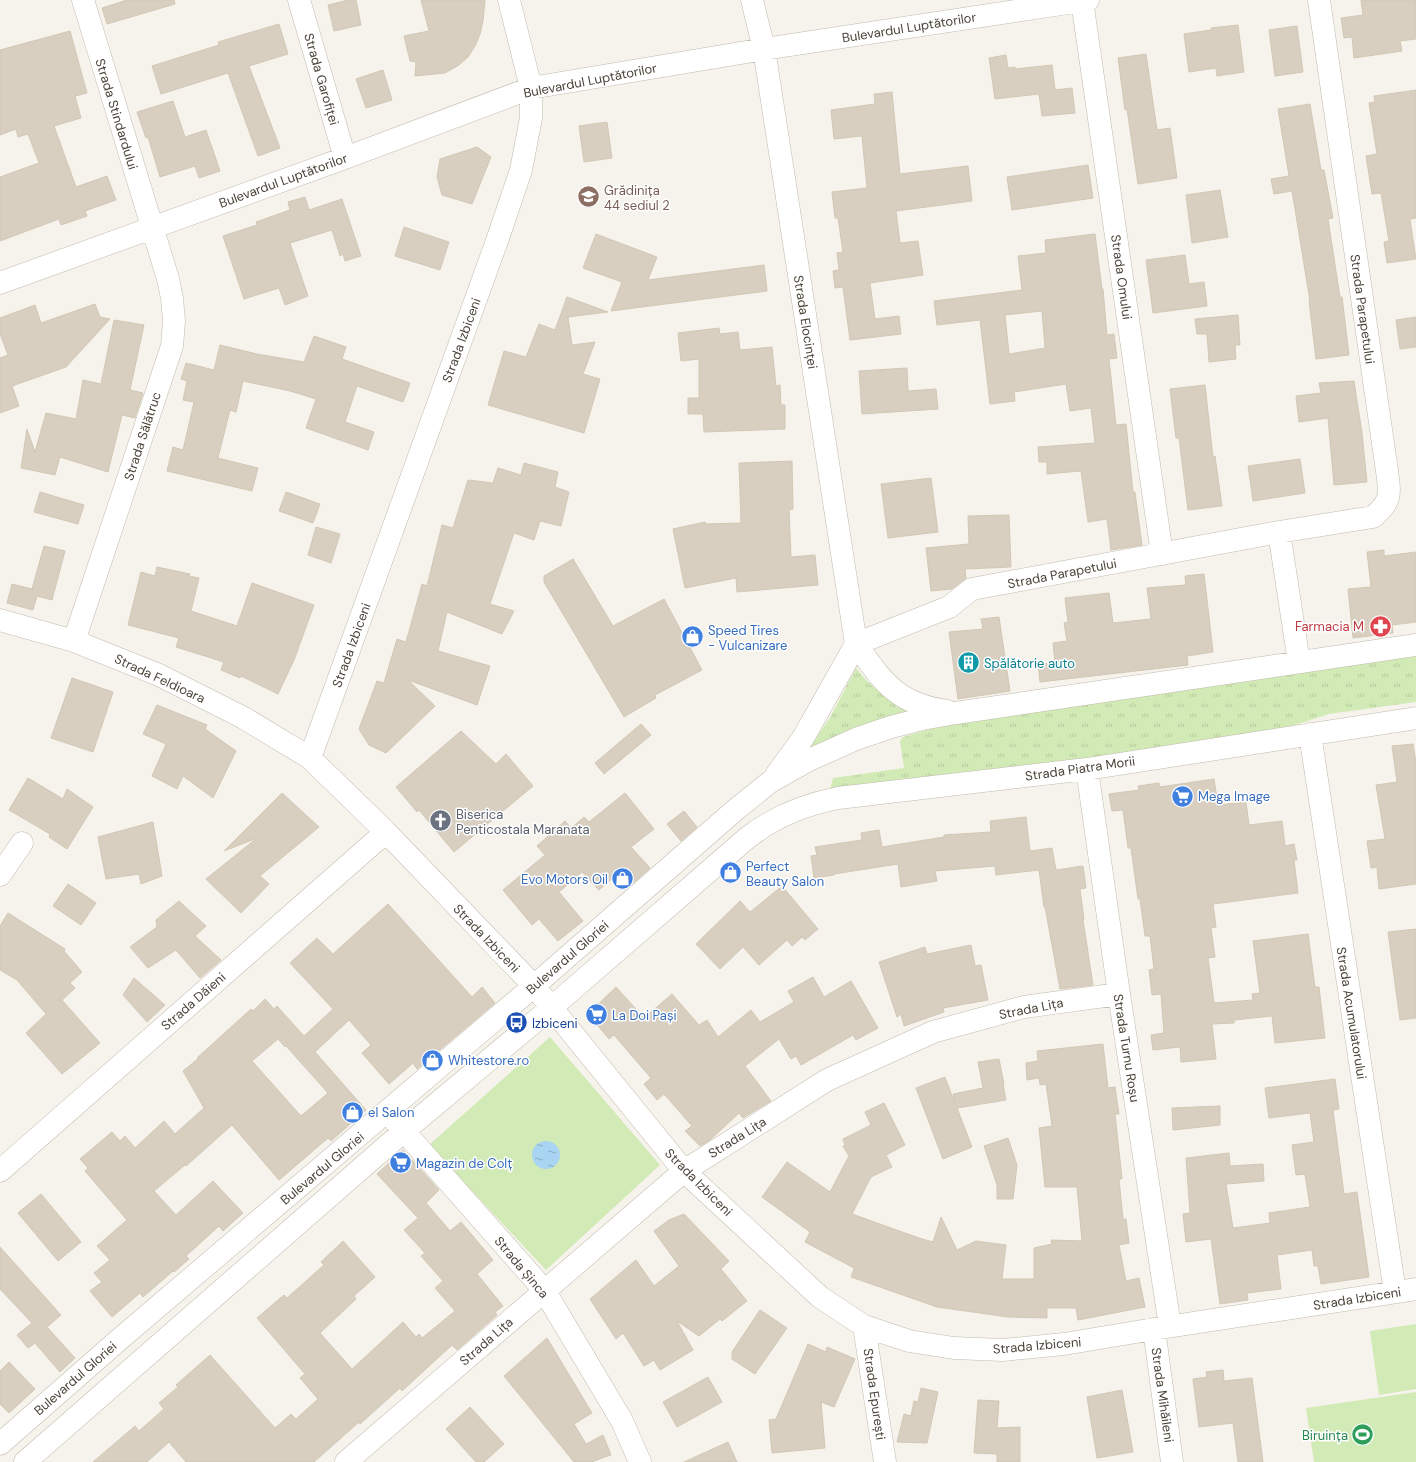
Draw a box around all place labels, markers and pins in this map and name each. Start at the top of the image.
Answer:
place label: Grădinița 44 sediul 2 [604,182,670,214]
school or university icon: Grădinița 44 sediul 2 [576,184,602,210]
pharmacy icon: Farmacia M [1367,613,1393,639]
place label: Farmacia M [1295,618,1364,635]
place label: Speed Tires - Vulcanizare [708,622,787,654]
shop icon: Speed Tires - Vulcanizare [679,624,705,650]
building icon: Spălătorie auto [956,650,982,676]
place label: Spălătorie auto [984,655,1075,672]
supermarket icon: Mega Image [1169,783,1195,809]
place label: Mega Image [1198,788,1270,805]
place label: Biserica Penticostala Maranata [456,806,590,838]
church icon: Biserica Penticostala Maranata [428,808,454,834]
place label: Perfect Beauty Salon [746,858,824,890]
shop icon: Perfect Beauty Salon [717,860,743,886]
shop icon: Evo Motors Oil [610,866,636,892]
place label: Evo Motors Oil [521,871,608,888]
supermarket icon: La Doi Pași [583,1002,609,1028]
place label: La Doi Pași [612,1007,677,1024]
bus stop icon: Izbiceni [503,1010,529,1036]
place label: Izbiceni [532,1015,578,1032]
shop icon: Whitestore.ro [419,1047,445,1073]
place label: Whitestore.ro [448,1052,529,1069]
shop icon: el Salon [340,1099,366,1125]
place label: el Salon [368,1104,414,1121]
supermarket icon: Magazin de Colț [388,1150,414,1176]
place label: Magazin de Colț [416,1155,512,1172]
sports icon: Biruința [1350,1422,1376,1448]
place label: Biruința [1302,1427,1348,1444]

